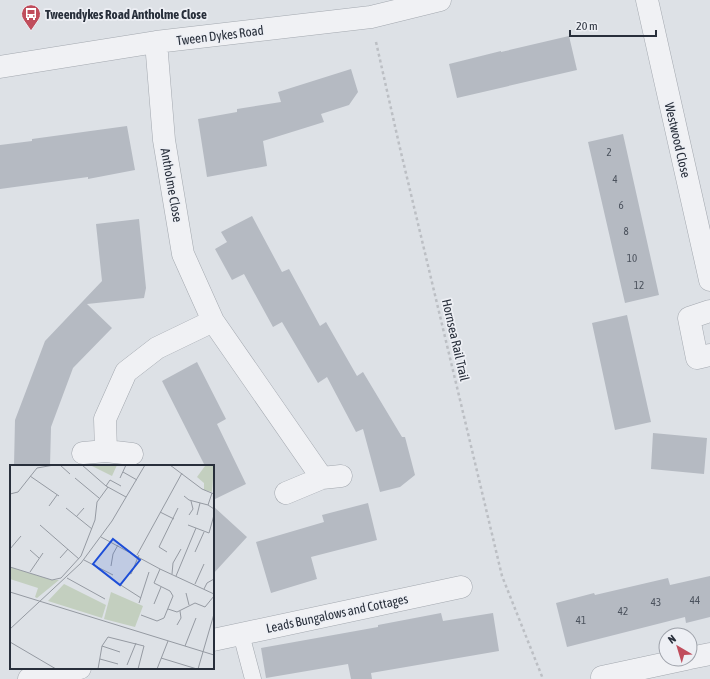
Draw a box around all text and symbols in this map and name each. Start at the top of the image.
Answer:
bus stop icon: Tweendykes Road Antholme Close [20,3,42,31]
place label: Tweendykes Road Antholme Close [45,7,207,22]
scale bar [570,12,656,38]
text: 20 m [576,19,598,33]
street label: Tween Dykes Road [176,23,265,48]
street label: Westwood Close [662,101,693,179]
house number: 2 [606,146,612,158]
street label: Antholme Close [158,147,185,223]
house number: 4 [612,173,618,185]
house number: 6 [618,199,624,211]
house number: 8 [623,225,629,237]
house number: 10 [627,252,637,264]
house number: 12 [634,279,644,291]
street label: Hornsea Rail Trail [439,298,472,383]
inset map [10,465,214,669]
street label: Leads Bungalows and Cottages [265,591,410,636]
house number: 44 [690,594,700,606]
house number: 43 [651,596,661,608]
house number: 42 [618,605,628,617]
house number: 41 [576,614,586,626]
north arrow [658,627,698,667]
text: N [666,632,678,646]

